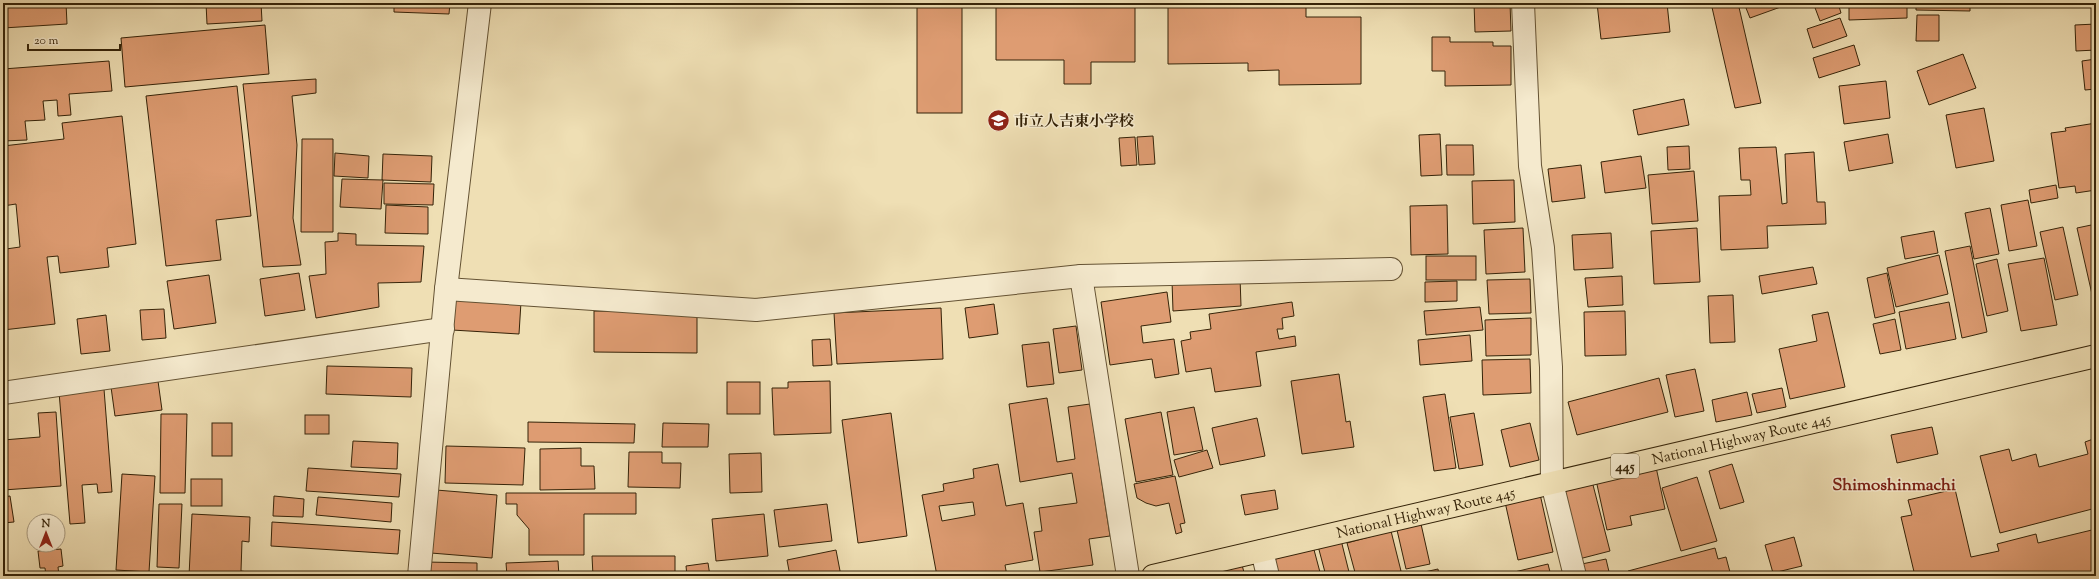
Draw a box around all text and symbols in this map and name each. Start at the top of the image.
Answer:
scale bar [28,26,120,52]
text: 20 m [34,32,59,50]
school or university icon: 市立人吉東小学校 [985,108,1011,134]
place label: 市立人吉東小学校 [1014,112,1134,133]
street label: National Highway Route 445 [1650,409,1833,471]
road number: 445 [1611,454,1639,478]
district label: Shimoshinmachi [1832,474,1956,498]
street label: National Highway Route 445 [1335,483,1517,545]
north arrow [26,513,66,553]
text: N [41,516,51,532]

